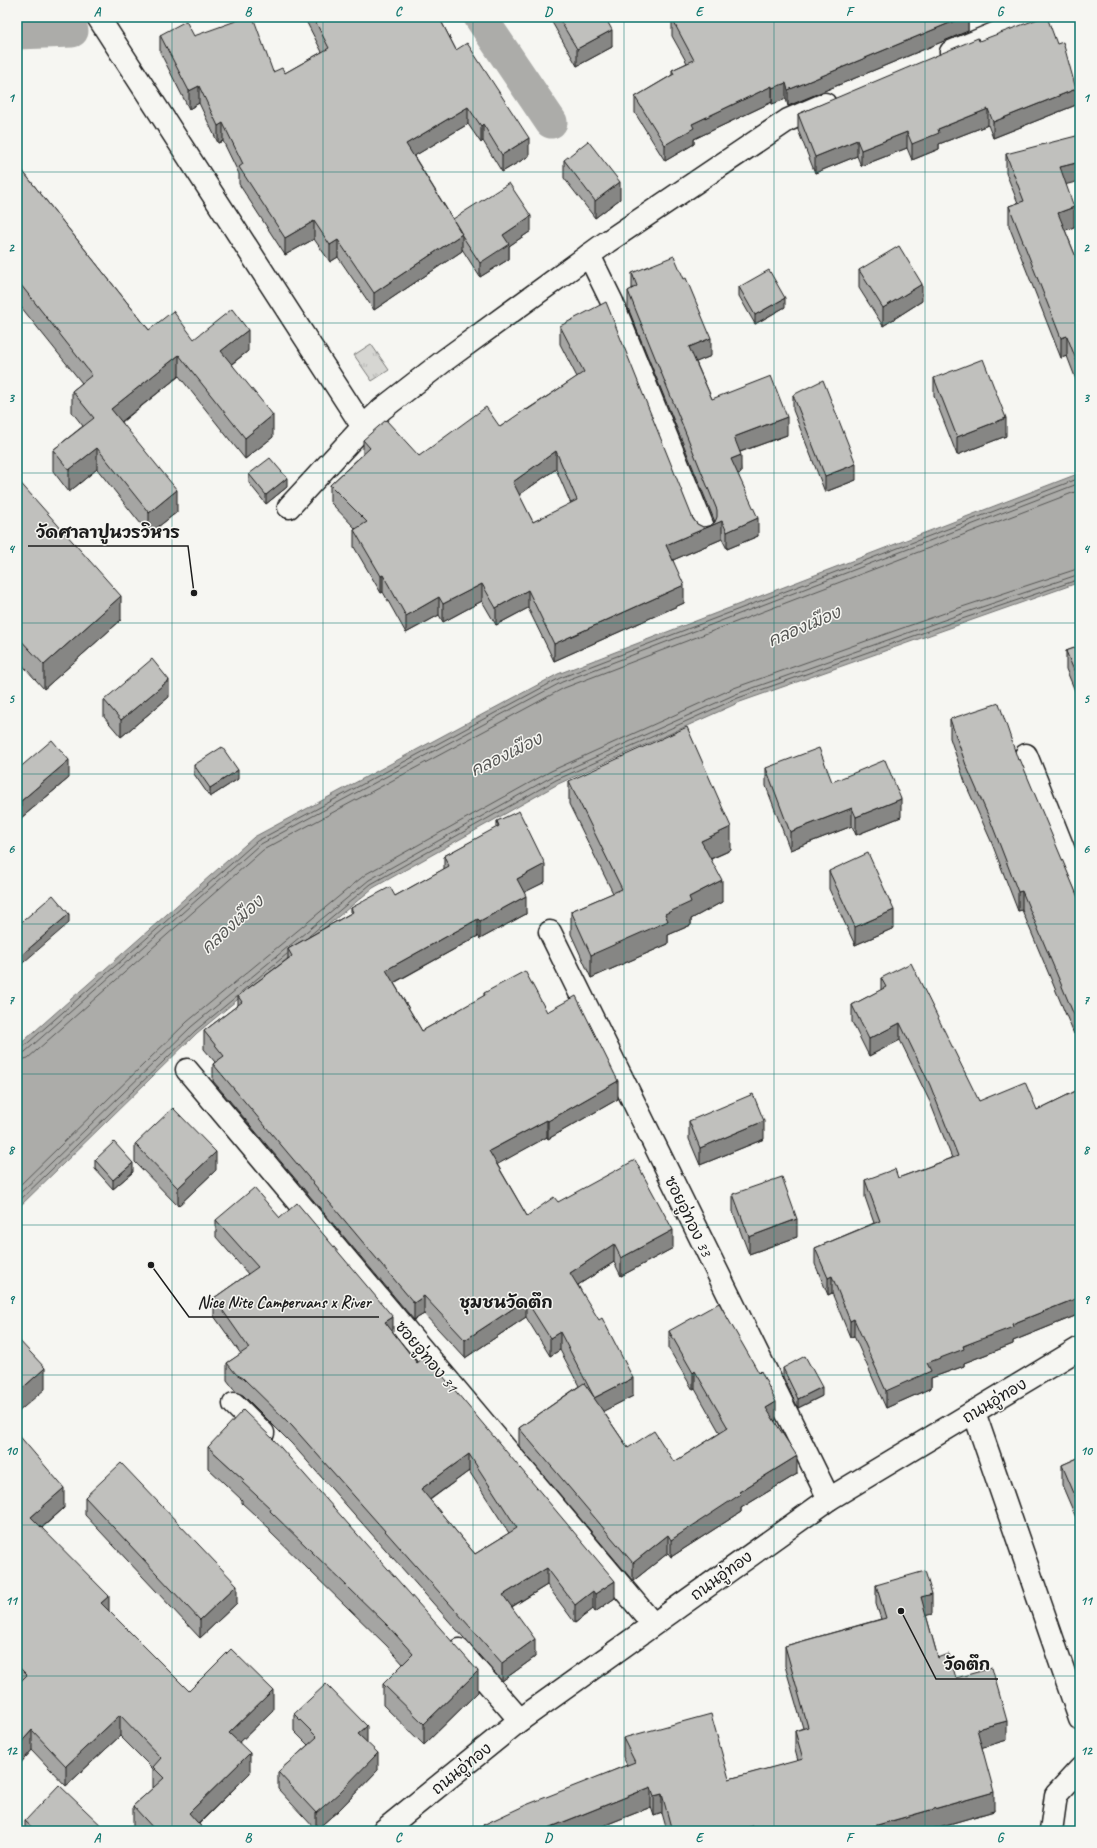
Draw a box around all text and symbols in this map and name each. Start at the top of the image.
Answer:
text: A [94,4,102,20]
text: B [245,4,253,20]
text: C [395,4,403,20]
text: D [544,4,553,20]
text: E [696,4,705,20]
text: F [846,4,855,20]
text: G [997,4,1005,20]
text: 1 [8,90,16,106]
text: 1 [1083,90,1091,106]
text: 2 [8,240,15,256]
text: 2 [1083,240,1090,256]
text: 3 [8,390,15,406]
text: 3 [1083,390,1090,406]
callout: วัดศาลาปูนวรวิหาร [28,517,188,546]
text: วัดศาลาปูนวรวิหาร [36,522,180,544]
text: 4 [8,541,16,557]
text: 4 [1083,541,1091,557]
water label: คลองเมือง [765,601,845,651]
text: 5 [8,691,15,707]
text: 5 [1083,691,1090,707]
water label: คลองเมือง [467,728,547,781]
text: 6 [8,841,15,857]
text: 6 [1083,841,1090,857]
water label: คลองเมือง [197,890,269,958]
text: 7 [8,992,15,1008]
text: 7 [1083,992,1090,1008]
text: 8 [8,1142,16,1158]
text: 8 [1083,1142,1091,1158]
street label: ซอยอู่ทอง 33 [658,1172,719,1262]
callout: Nice Nite Campervans x River [189,1288,379,1317]
text: 9 [8,1292,15,1308]
text: Nice Nite Campervans x River [197,1292,372,1313]
district label: ชุมชนวัดตึก [459,1292,553,1315]
text: 9 [1083,1292,1090,1308]
street label: ซอยอู่ทอง 31 [389,1316,464,1398]
street label: ถนนอู่ทอง [958,1372,1031,1430]
text: 10 [5,1443,18,1459]
text: 10 [1080,1443,1093,1459]
street label: ถนนอู่ทอง [686,1545,758,1607]
text: 11 [5,1593,19,1609]
text: 11 [1080,1593,1094,1609]
callout: วัดตึก [936,1650,998,1679]
text: วัดตึก [944,1654,990,1675]
street label: ถนนอู่ทอง [426,1737,497,1801]
text: 12 [5,1743,18,1759]
text: 12 [1080,1743,1093,1759]
text: A [94,1830,102,1846]
text: B [245,1830,253,1846]
text: C [395,1830,403,1846]
text: D [544,1830,553,1846]
text: E [696,1830,705,1846]
text: F [846,1830,855,1846]
text: G [997,1830,1005,1846]

